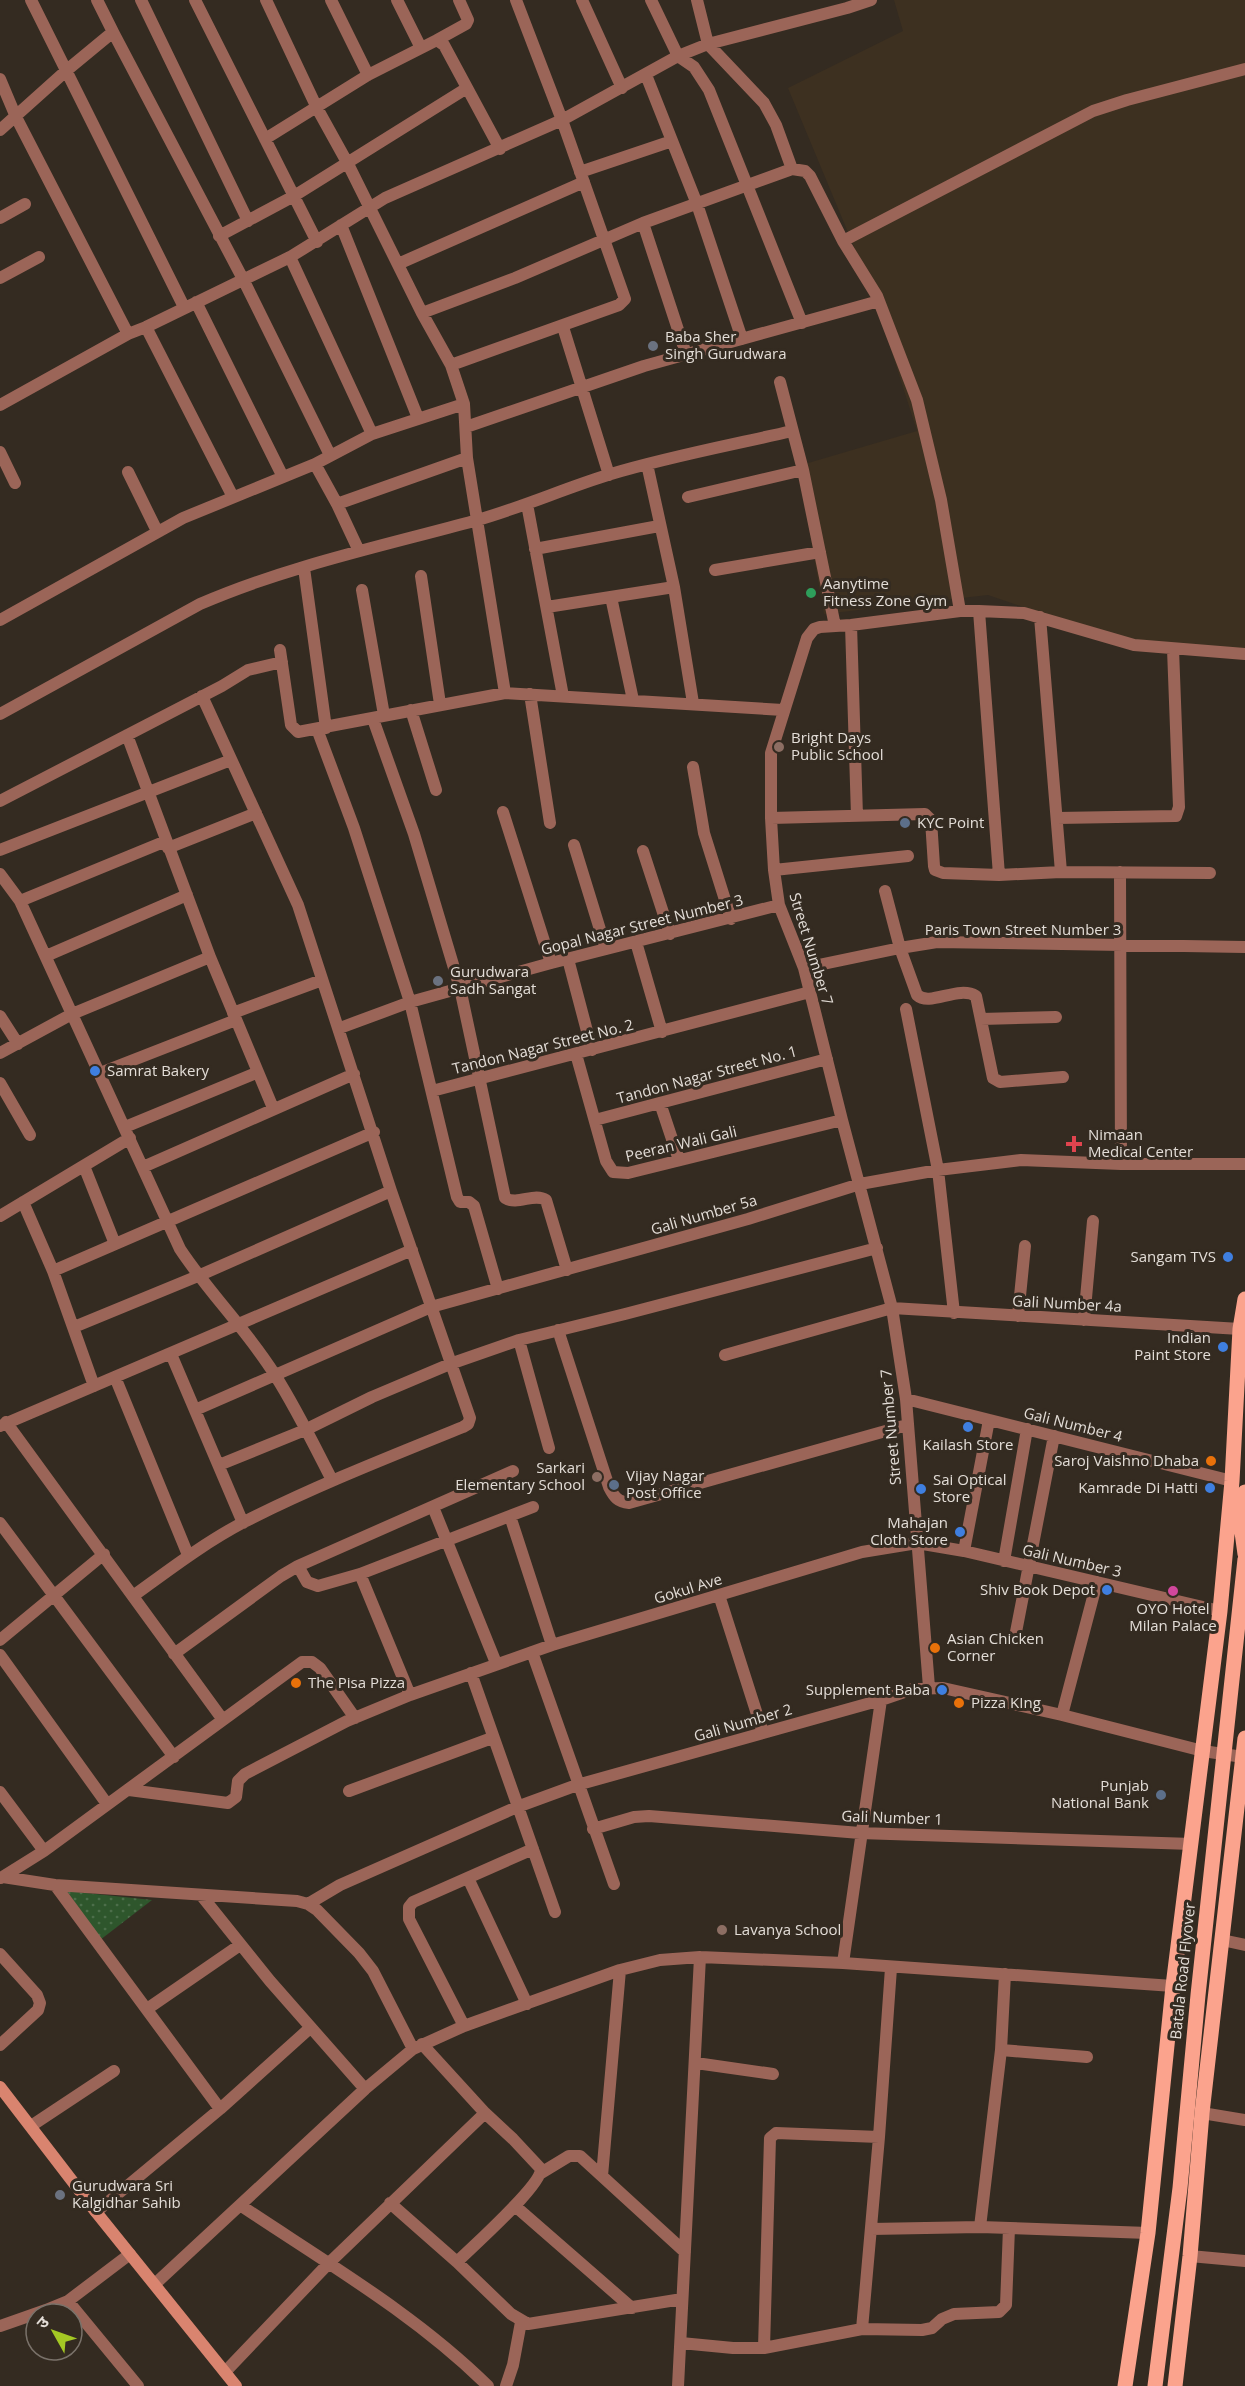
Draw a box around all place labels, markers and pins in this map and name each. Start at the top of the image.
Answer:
place label: Baba Sher Singh Gurudwara [665,326,787,363]
marker: Baba Sher Singh Gurudwara [646,339,660,353]
place label: Aanytime Fitness Zone Gym [823,573,947,610]
marker: Aanytime Fitness Zone Gym [804,586,818,600]
place label: Bright Days Public School [791,727,884,764]
marker: Bright Days Public School [772,740,786,754]
place label: KYC Point [917,812,984,832]
marker: KYC Point [898,816,912,830]
place label: Gurudwara Sadh Sangat [450,961,536,998]
marker: Gurudwara Sadh Sangat [431,974,445,988]
place label: Samrat Bakery [107,1060,210,1080]
marker: Samrat Bakery [88,1064,102,1078]
place label: Nimaan Medical Center [1088,1124,1193,1161]
marker: Nimaan Medical Center [1065,1135,1083,1153]
place label: Sangam TVS [1131,1246,1216,1266]
marker: Sangam TVS [1221,1250,1235,1264]
place label: Indian Paint Store [1134,1327,1211,1364]
marker: Indian Paint Store [1216,1340,1230,1354]
marker: Kailash Store [961,1420,975,1434]
place label: Kailash Store [923,1434,1013,1454]
place label: Saroj Vaishno Dhaba [1054,1450,1199,1470]
marker: Saroj Vaishno Dhaba [1204,1454,1218,1468]
place label: Sarkari Elementary School [455,1457,585,1494]
place label: Vijay Nagar Post Office [626,1465,705,1502]
place label: Sai Optical Store [933,1469,1007,1506]
marker: Sarkari Elementary School [590,1470,604,1484]
place label: Kamrade Di Hatti [1078,1477,1198,1497]
marker: Vijay Nagar Post Office [607,1478,621,1492]
marker: Kamrade Di Hatti [1203,1481,1217,1495]
marker: Sai Optical Store [914,1482,928,1496]
place label: Mahajan Cloth Store [870,1512,948,1549]
marker: Mahajan Cloth Store [953,1525,967,1539]
place label: Shiv Book Depot [980,1579,1095,1599]
marker: Shiv Book Depot [1100,1583,1114,1597]
marker: OYO Hotel Milan Palace [1166,1584,1180,1598]
place label: OYO Hotel Milan Palace [1129,1598,1217,1635]
place label: Asian Chicken Corner [947,1628,1044,1665]
marker: Asian Chicken Corner [928,1641,942,1655]
place label: The Pisa Pizza [308,1672,405,1692]
marker: The Pisa Pizza [289,1676,303,1690]
place label: Supplement Baba [806,1679,930,1699]
marker: Supplement Baba [935,1683,949,1697]
place label: Pizza KIng [971,1692,1041,1712]
marker: Pizza KIng [952,1696,966,1710]
place label: Punjab National Bank [1051,1775,1149,1812]
marker: Punjab National Bank [1154,1788,1168,1802]
place label: Lavanya School [734,1919,841,1939]
marker: Lavanya School [715,1923,729,1937]
place label: Gurudwara Sri Kalgidhar Sahib [72,2175,181,2212]
marker: Gurudwara Sri Kalgidhar Sahib [53,2188,67,2202]

